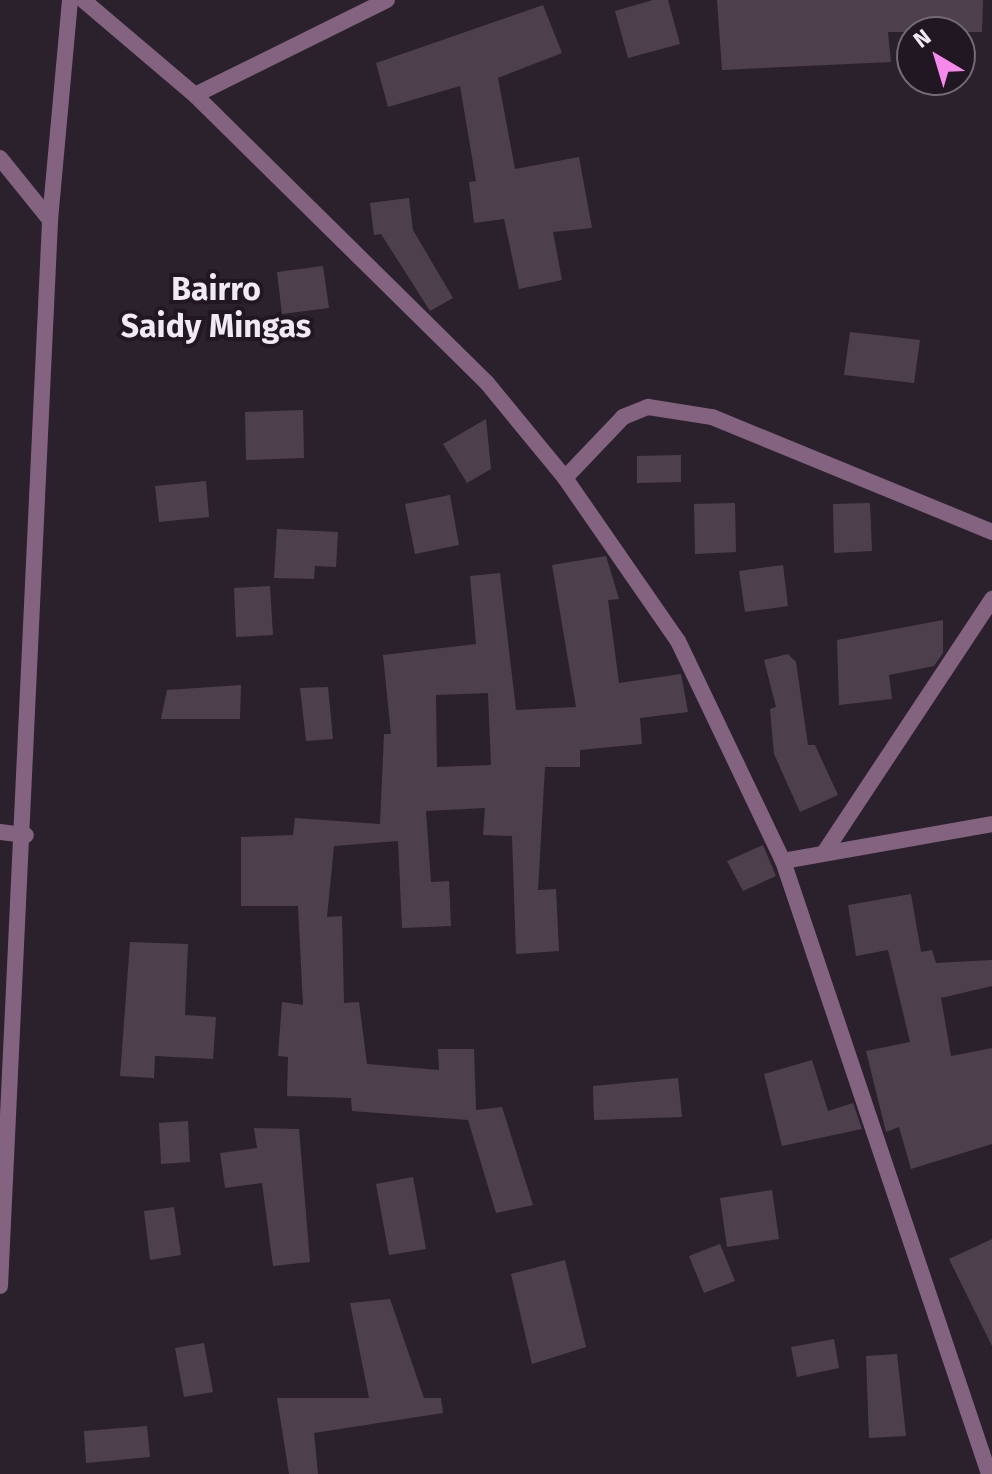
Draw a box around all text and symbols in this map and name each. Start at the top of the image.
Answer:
north arrow [896,16,976,96]
text: N [908,23,936,53]
district label: Bairro Saidy Mingas [121,271,311,346]

